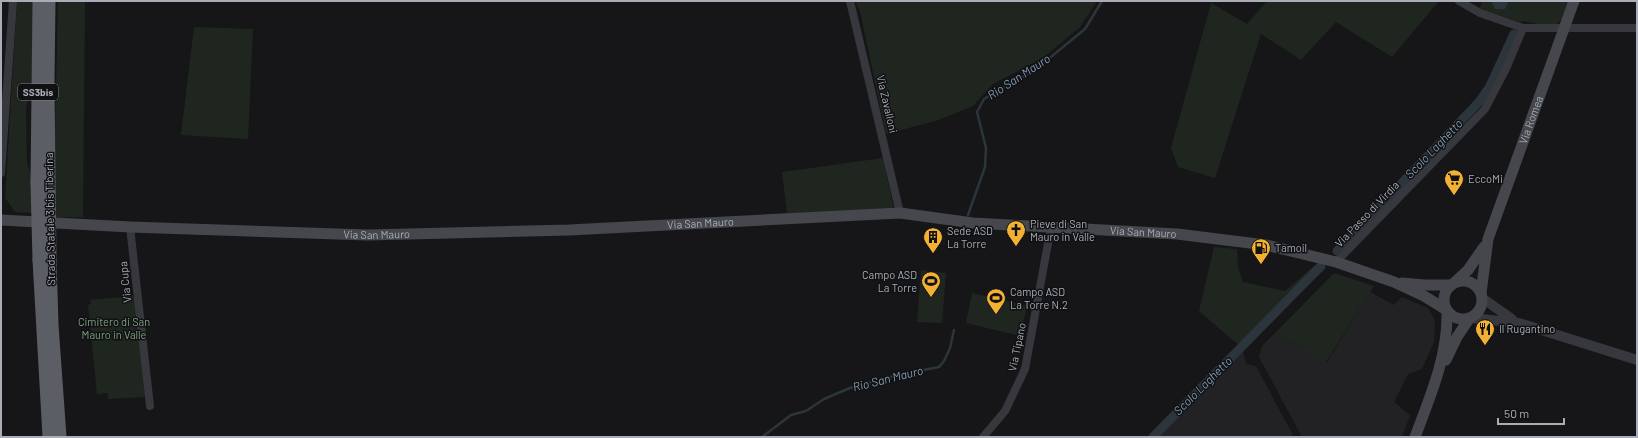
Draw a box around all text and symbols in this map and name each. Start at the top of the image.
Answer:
water label: Rio San Mauro [984,51,1052,102]
street label: Via Zavalloni [874,74,901,134]
road number: SS3bis [18,84,58,100]
street label: Via Romea [1516,94,1545,146]
water label: Scolo Laghetto [1402,116,1465,181]
street label: Strada Statale 3 bis Tiberina [42,152,57,286]
supermarket icon: EccoMi [1443,168,1465,196]
place label: EccoMi [1468,172,1503,185]
street label: Via Passo di Virdia [1332,178,1401,249]
street label: Via San Mauro [667,215,734,231]
place label: Pieve di San Mauro in Valle [1030,217,1095,243]
church icon: Pieve di San Mauro in Valle [1005,219,1027,247]
street label: Via San Mauro [1110,223,1177,240]
place label: Sede ASD La Torre [947,224,993,250]
building icon: Sede ASD La Torre [922,226,944,254]
street label: Via San Mauro [343,227,410,241]
fuel station icon: Tamoil [1250,237,1272,265]
place label: Tamoil [1275,241,1307,254]
street label: Via Cupa [116,261,133,303]
place label: Campo ASD La Torre [862,268,917,294]
sports icon: Campo ASD La Torre [920,270,942,298]
place label: Campo ASD La Torre N.2 [1010,285,1068,311]
sports icon: Campo ASD La Torre N.2 [985,287,1007,315]
park label: Cimitero di San Mauro in Valle [78,315,150,341]
restaurant icon: Il Rugantino [1474,318,1496,346]
street label: Via Tipano [1005,321,1028,372]
place label: Il Rugantino [1499,322,1555,335]
water label: Scolo Laghetto [1170,353,1234,417]
water label: Rio San Mauro [851,363,924,394]
scale bar [1498,400,1564,426]
text: 50 m [1504,406,1529,420]

